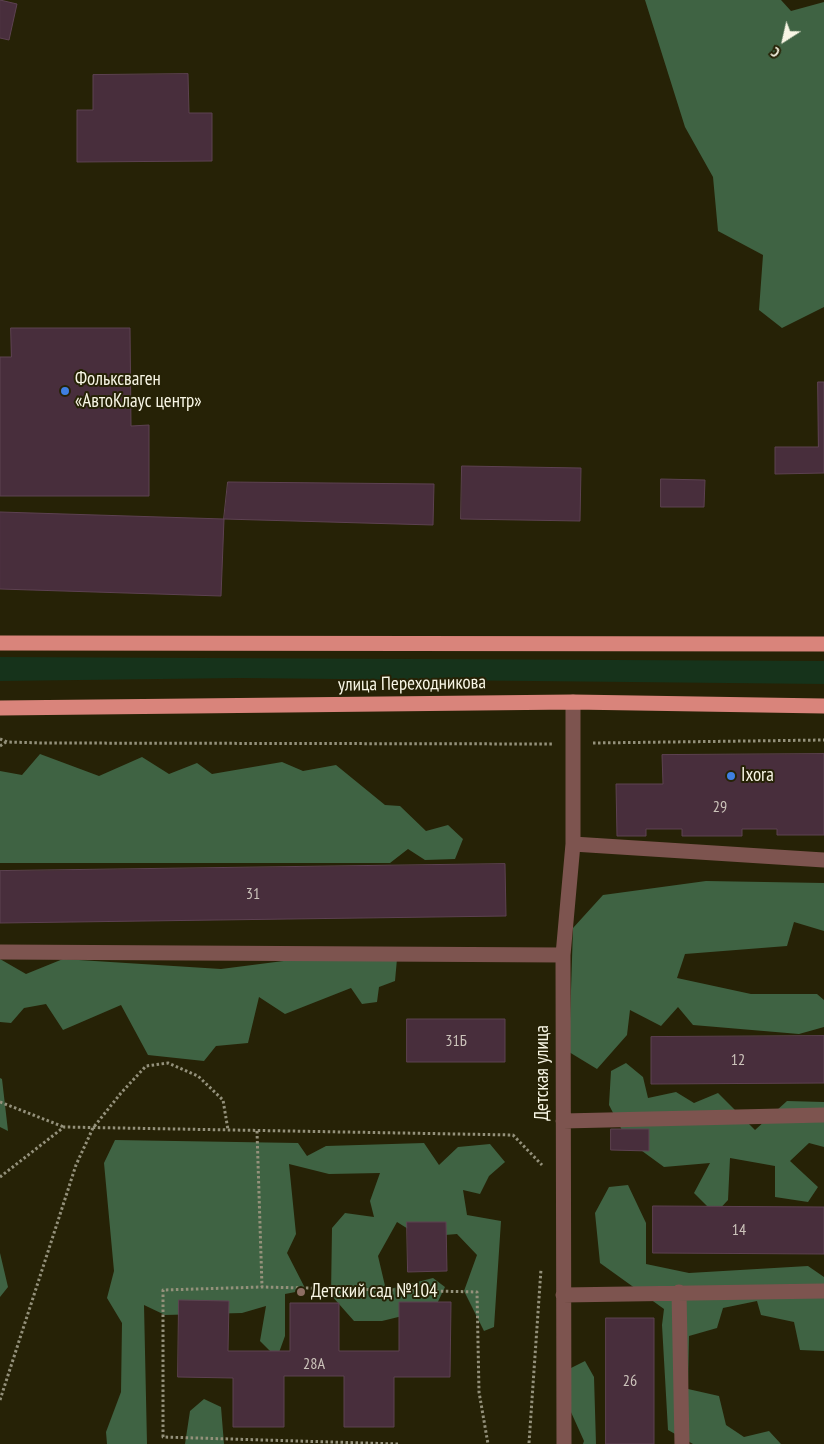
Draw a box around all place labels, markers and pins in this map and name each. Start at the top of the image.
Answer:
place label: Фольксваген «АвтоКлаус центр» [75,369,202,413]
marker: Фольксваген «АвтоКлаус центр» [59,385,71,397]
place label: Ixora [741,765,774,787]
marker: Ixora [725,770,737,782]
place label: Детский сад №104 [311,1281,438,1303]
marker: Детский сад №104 [295,1286,307,1298]

